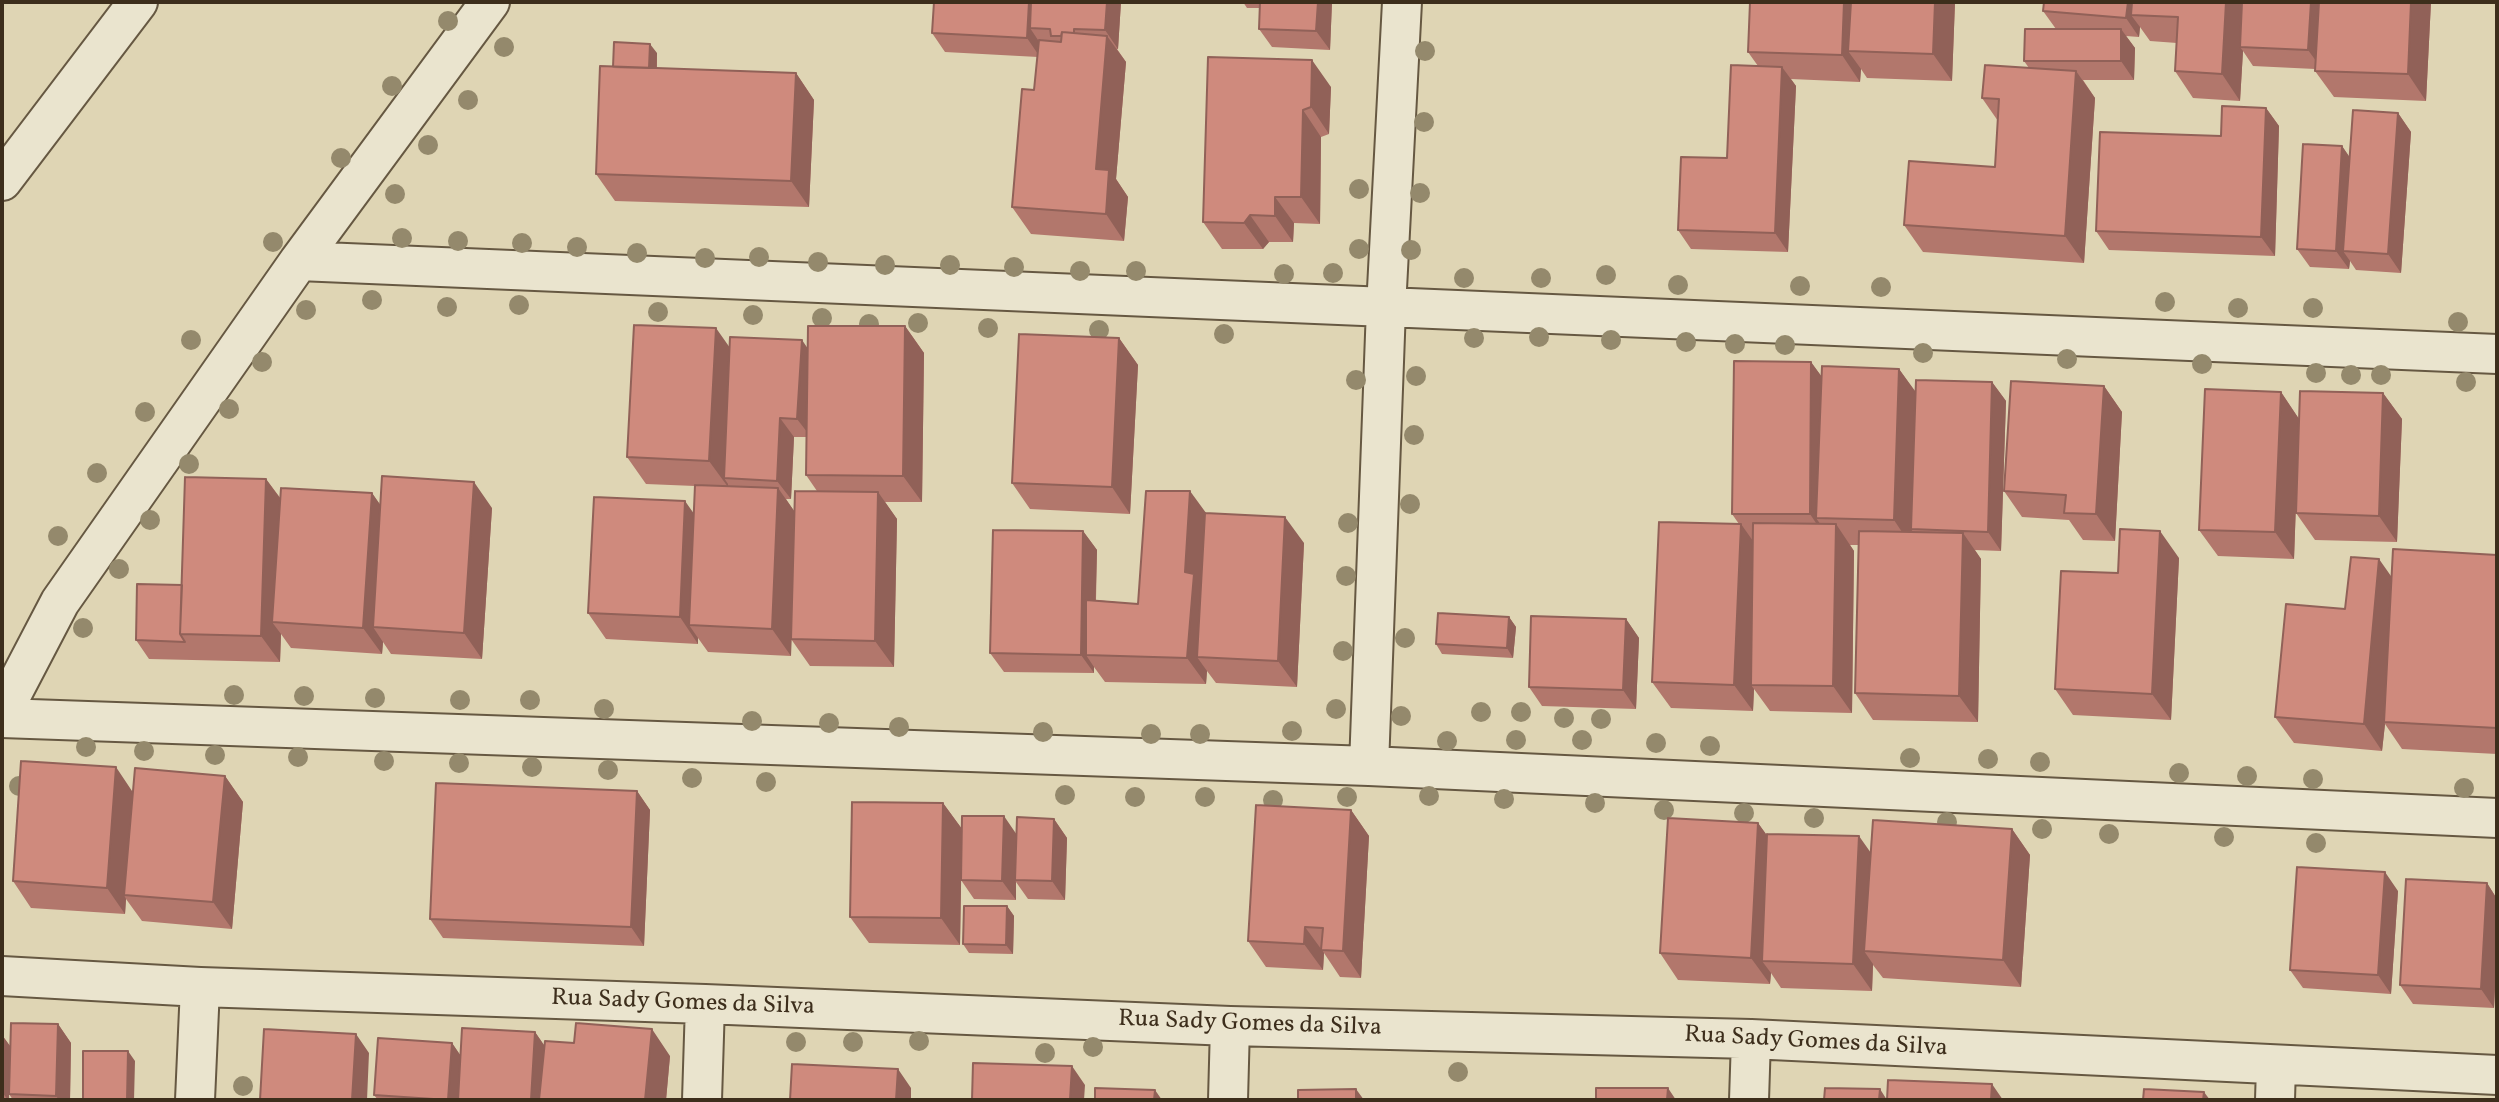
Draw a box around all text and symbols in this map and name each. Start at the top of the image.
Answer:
street label: Rua Sady Gomes da Silva [551,985,815,1023]
street label: Rua Sady Gomes da Silva [1118,1006,1382,1044]
street label: Rua Sady Gomes da Silva [1684,1022,1948,1064]

